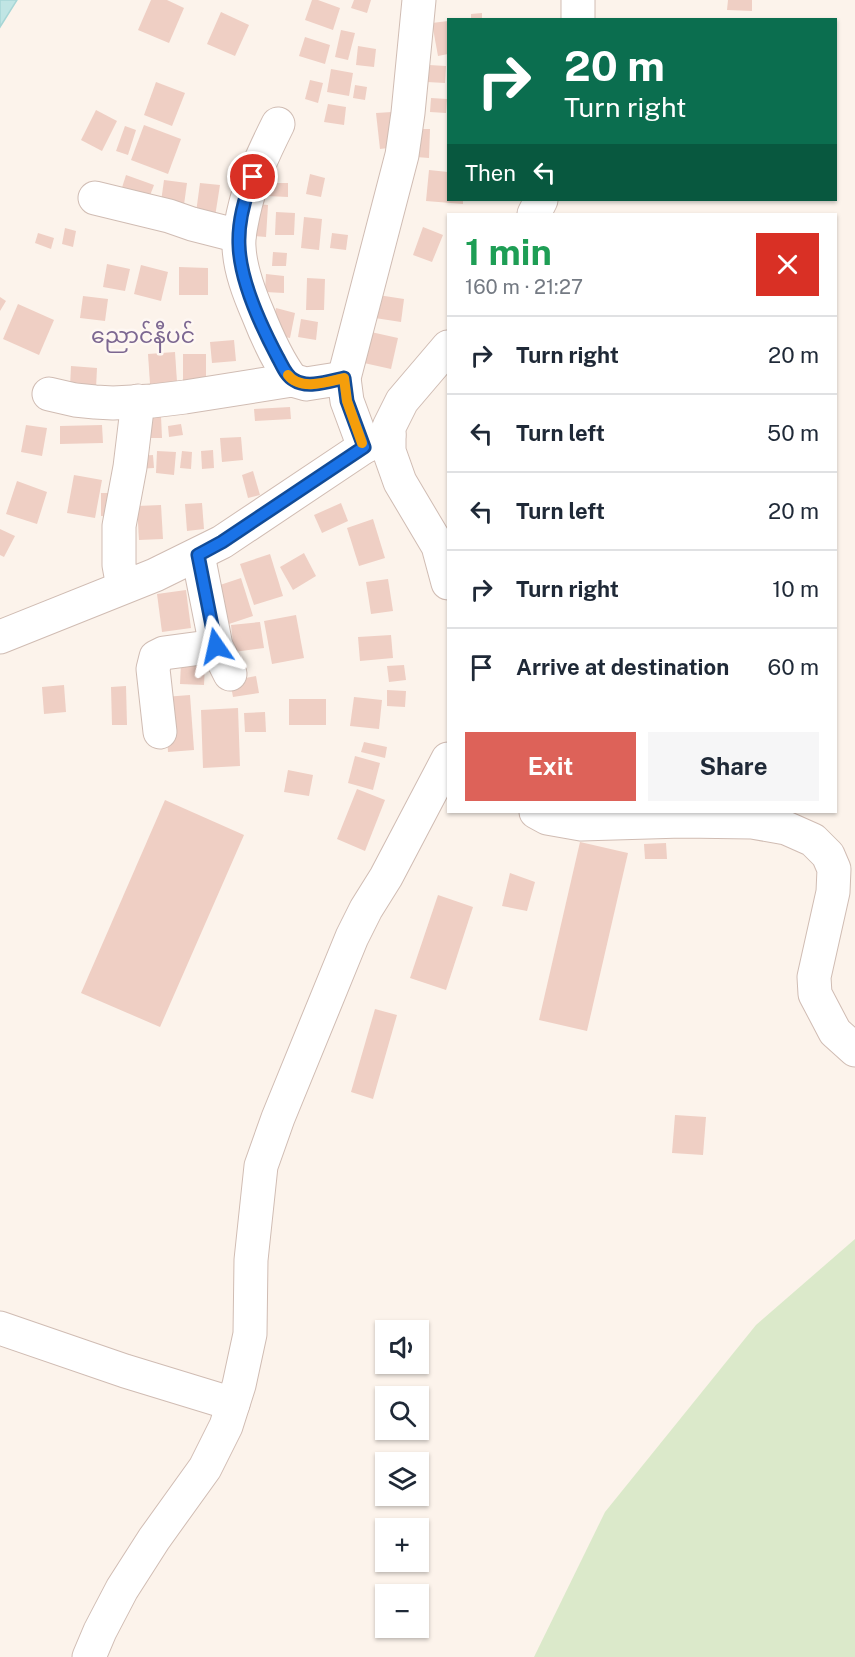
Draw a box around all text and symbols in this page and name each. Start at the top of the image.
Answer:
text: 20 m [564,41,665,90]
icon: right [465,42,543,120]
text: Turn right [564,91,687,123]
pin [227,151,278,202]
icon: left [528,156,561,189]
icon: arrive [236,160,269,193]
text: Then [465,160,516,186]
text: 1 min [465,231,552,273]
button: close [756,233,819,296]
text: 160 m · 21:27 [465,275,583,299]
district label: ညောင်နီပင် [91,320,195,353]
icon: right [465,339,498,372]
text: Turn right [516,342,619,368]
text: 20 m [768,342,819,368]
icon: left [465,417,498,450]
text: Turn left [516,420,605,446]
text: 50 m [767,420,819,446]
icon: left [465,495,498,528]
text: Turn left [516,498,605,524]
text: 20 m [768,498,819,524]
icon: right [465,573,498,606]
text: Turn right [516,576,619,602]
text: 10 m [772,576,819,602]
position arrow [184,614,248,678]
icon: arrive [465,651,498,684]
text: Arrive at destination [516,654,729,680]
text: 60 m [768,654,819,680]
button: Exit [465,732,636,801]
button: Share [648,732,819,801]
map controls [375,1320,429,1638]
button: sound [375,1320,429,1374]
button: search [375,1386,429,1440]
button: layers [375,1452,429,1506]
button: + [375,1518,429,1572]
button: − [375,1584,429,1638]

